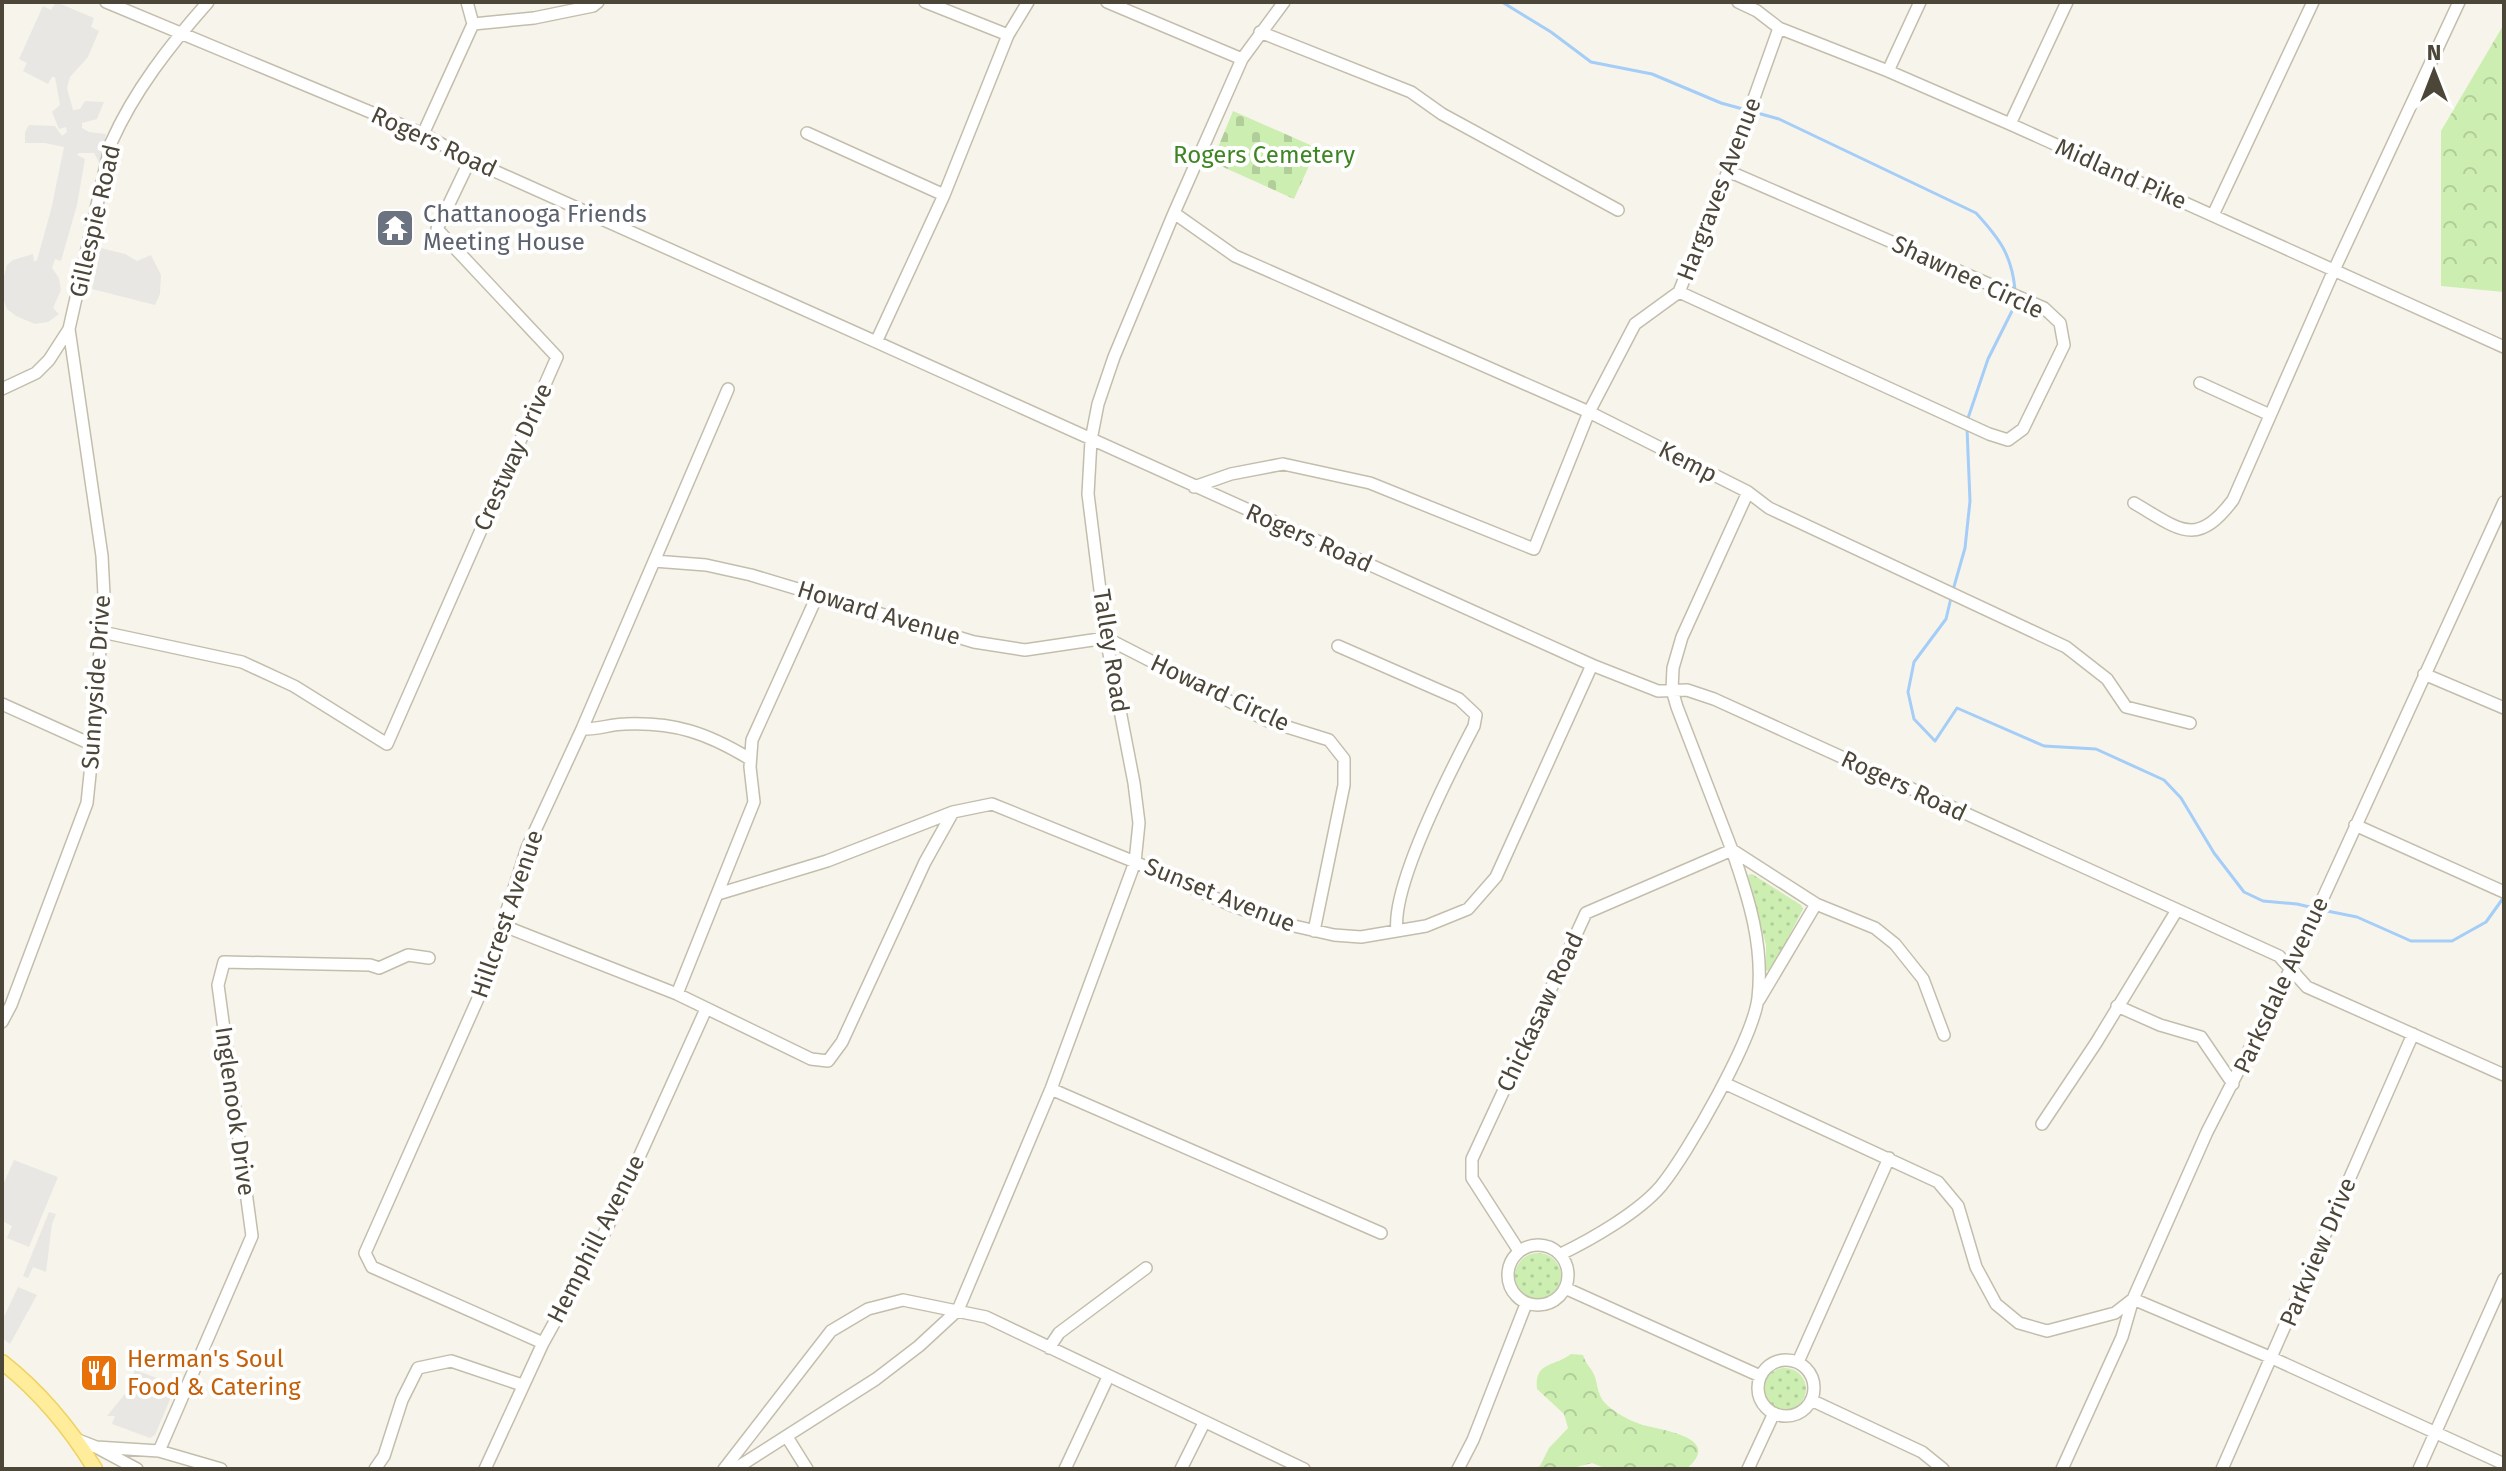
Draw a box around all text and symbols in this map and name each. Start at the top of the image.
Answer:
north arrow [2394,32,2474,112]
text: N [2427,39,2441,66]
street label: Hargraves Avenue [1671,93,1767,285]
street label: Rogers Road [367,101,501,183]
street label: Midland Pike [2051,133,2191,215]
park label: Rogers Cemetery [1173,141,1355,169]
street label: Gillespie Road [64,142,126,300]
place label: Chattanooga Friends Meeting House [423,200,647,256]
temple icon: Chattanooga Friends Meeting House [374,207,416,249]
street label: Shawnee Circle [1888,230,2048,324]
street label: Crestway Drive [468,379,558,535]
street label: Kemp [1654,436,1722,488]
street label: Rogers Road [1242,498,1376,578]
street label: Howard Avenue [794,575,964,651]
street label: Talley Road [1087,587,1135,715]
street label: Sunnyside Drive [76,594,116,770]
street label: Howard Circle [1146,649,1294,737]
street label: Rogers Road [1837,745,1971,827]
street label: Hillcrest Avenue [465,826,549,1002]
street label: Sunset Avenue [1141,852,1299,938]
street label: Parksdale Avenue [2228,892,2334,1078]
street label: Chickasaw Road [1491,928,1589,1096]
street label: Inglenook Drive [209,1025,261,1197]
street label: Hemphill Avenue [541,1150,651,1328]
street label: Parkview Drive [2274,1173,2362,1331]
place label: Herman's Soul Food & Catering [127,1345,301,1401]
restaurant icon: Herman's Soul Food & Catering [78,1352,120,1394]

